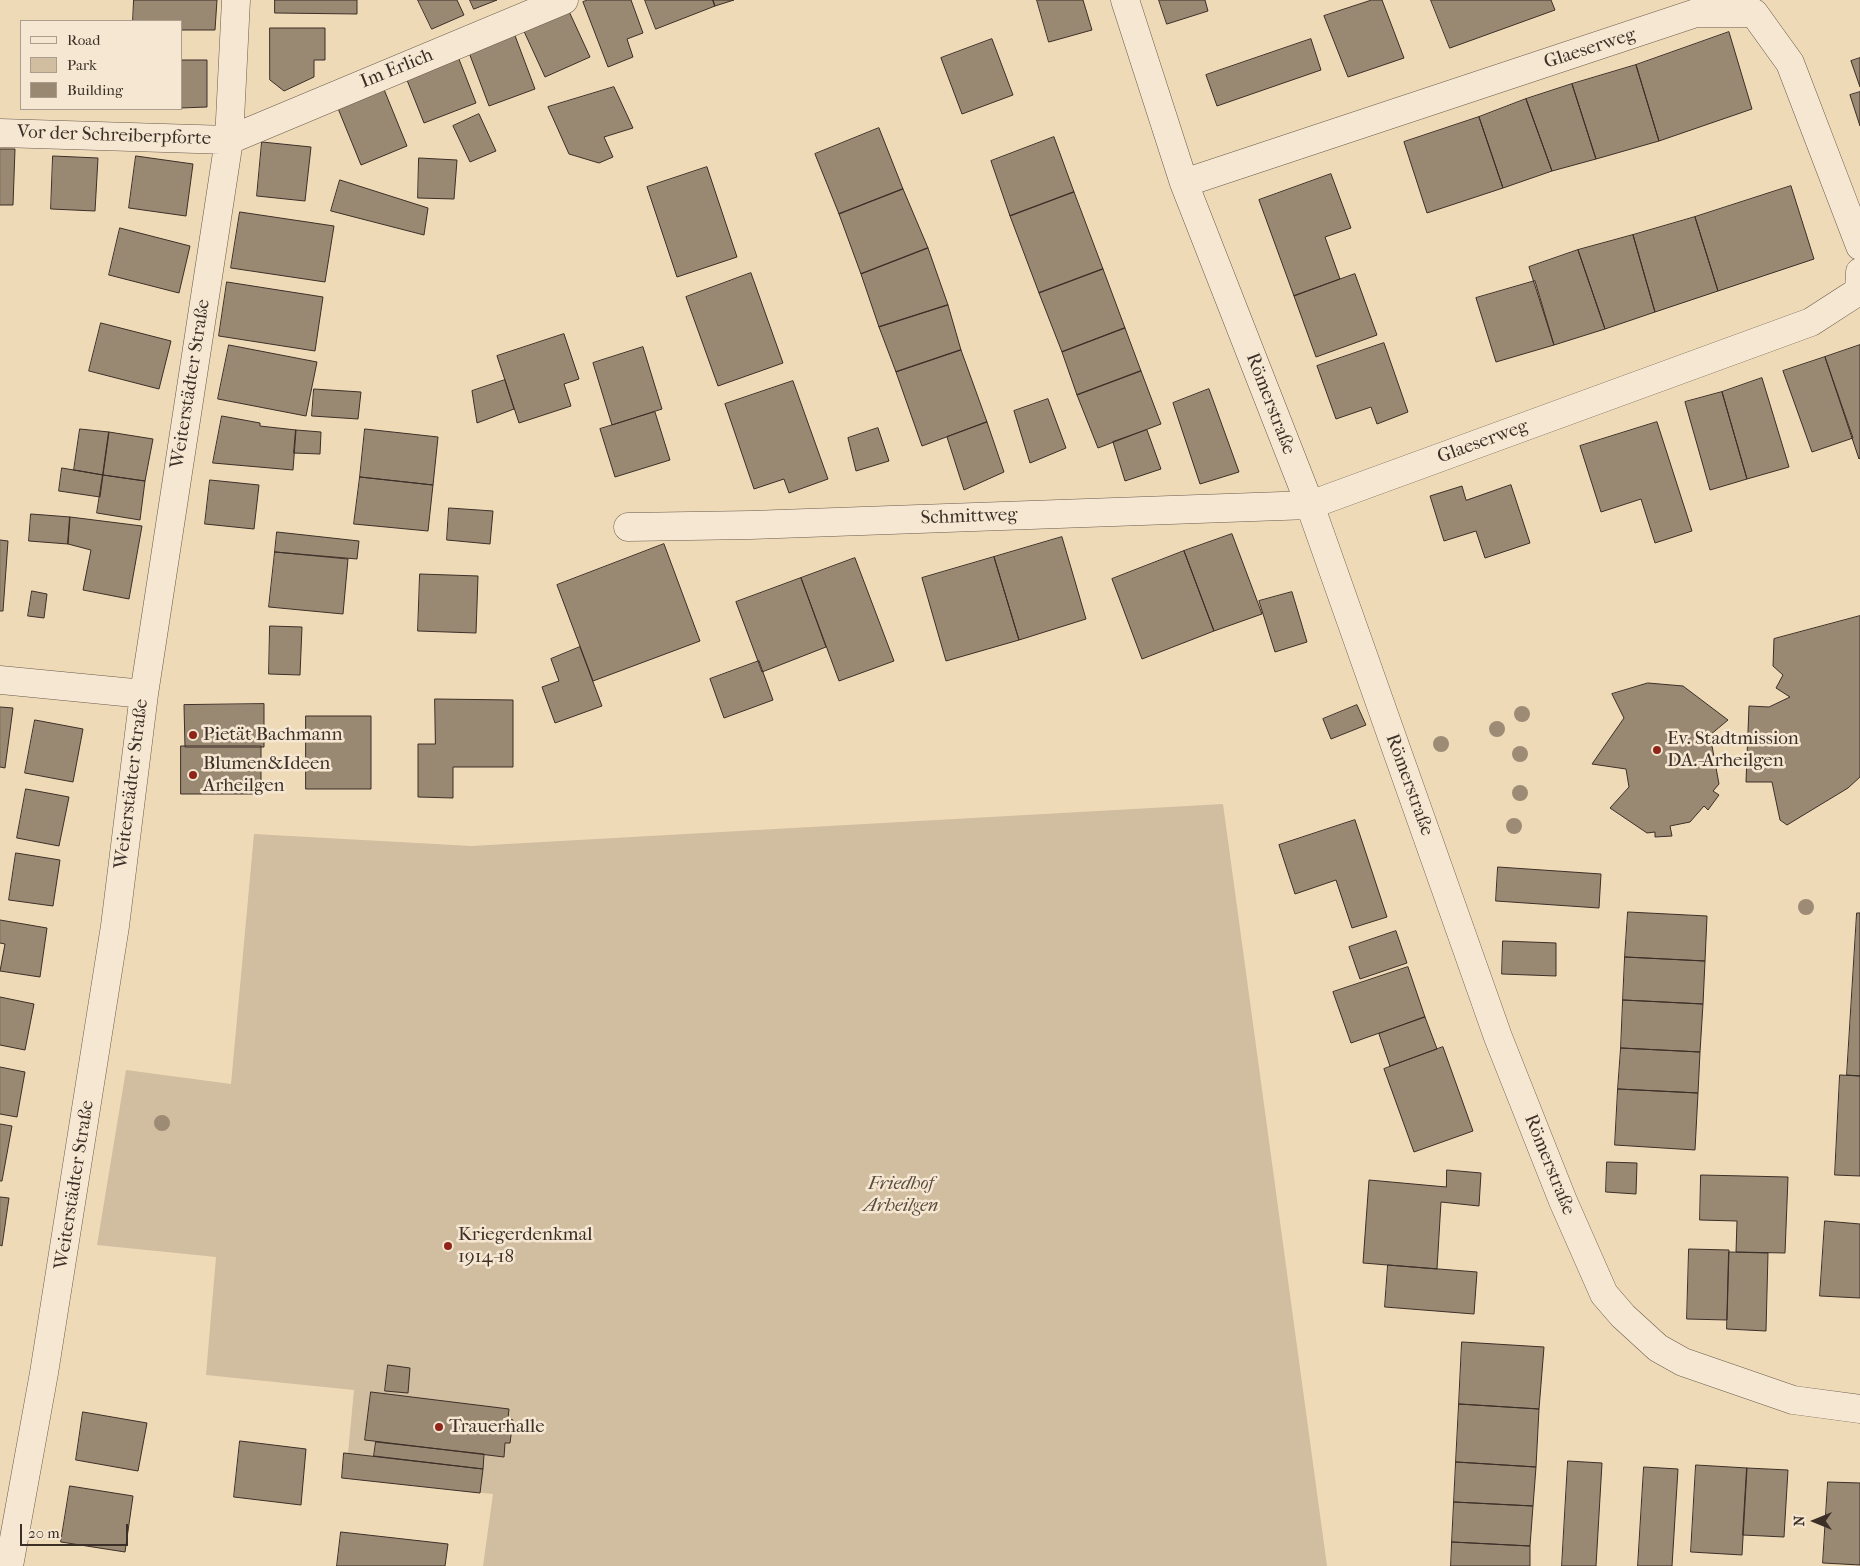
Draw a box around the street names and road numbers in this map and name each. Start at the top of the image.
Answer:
street label: Glaeserweg [1541,24,1639,74]
street label: Im Erlich [357,44,437,94]
street label: Vor der Schreiberpforte [16,121,212,151]
street label: Weiterstädter Straße [166,298,216,470]
street label: Römerstraße [1240,350,1300,458]
street label: Glaeserweg [1435,415,1531,469]
street label: Schmittweg [920,504,1018,530]
street label: Weiterstädter Straße [110,698,154,870]
street label: Römerstraße [1380,731,1438,839]
street label: Weiterstädter Straße [50,1099,100,1271]
street label: Römerstraße [1518,1111,1580,1219]

